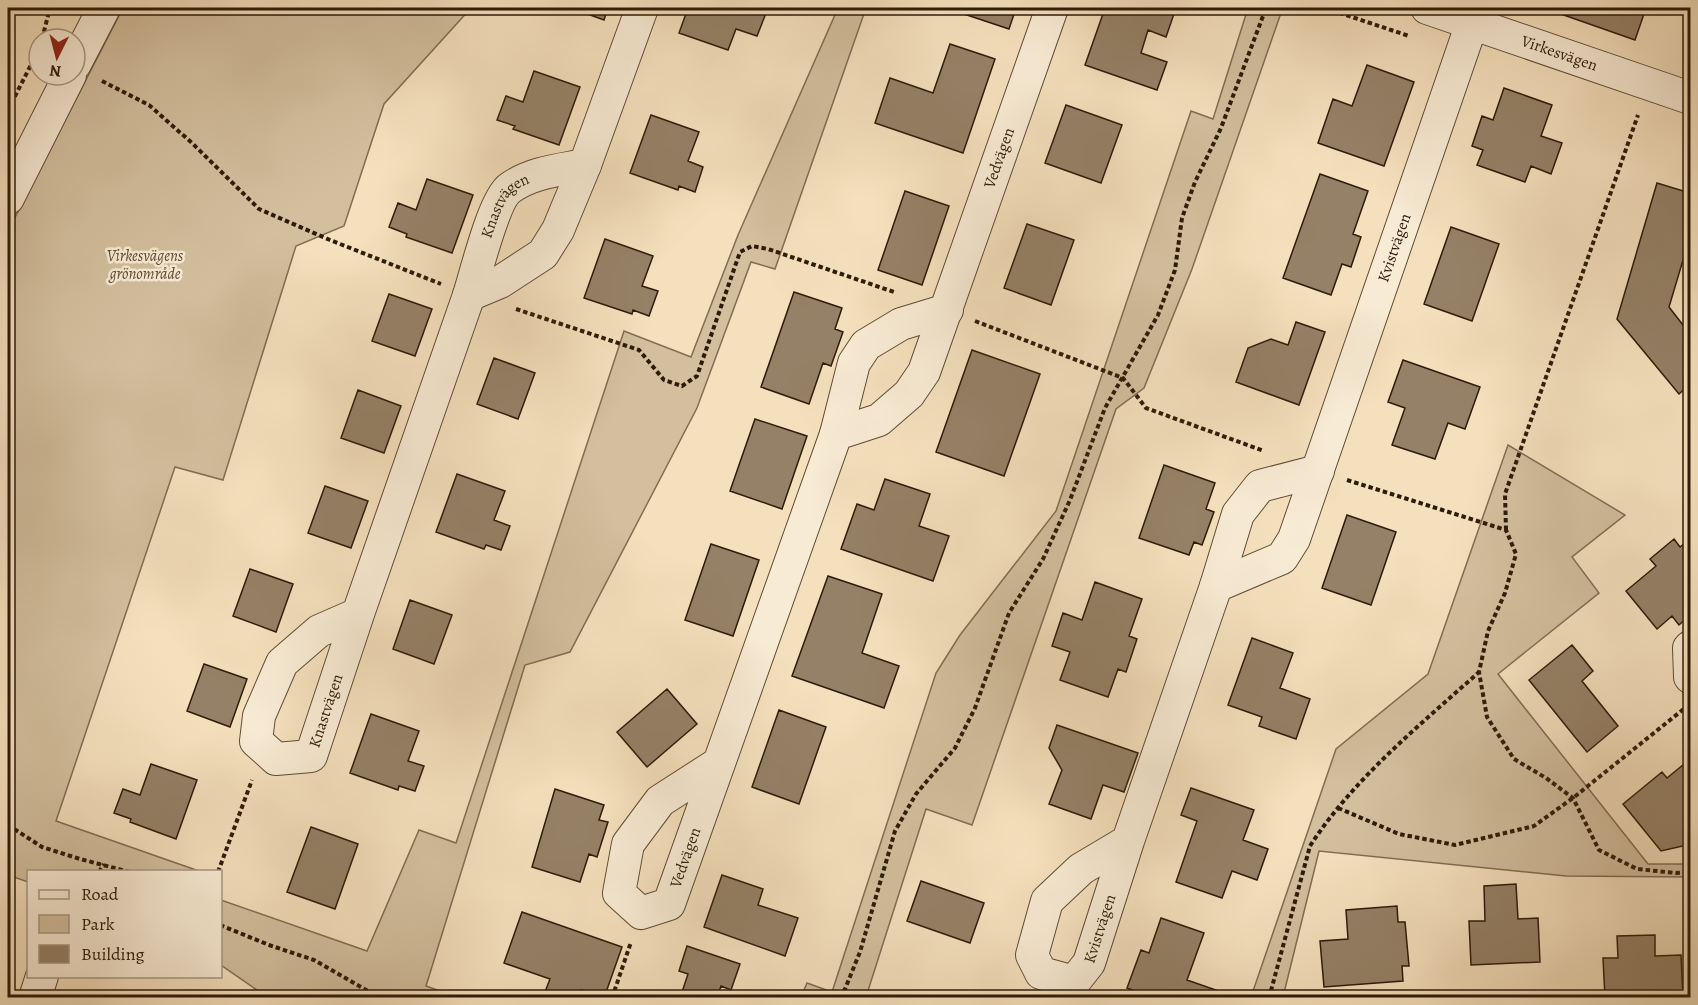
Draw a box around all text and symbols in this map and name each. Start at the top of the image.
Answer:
north arrow [27,27,87,87]
street label: Virkesvägen [1517,30,1601,77]
text: N [48,59,62,82]
street label: Vedvägen [978,125,1020,192]
street label: Knastvägen [476,168,533,241]
street label: Kvistvägen [1372,210,1417,285]
park label: Virkesvägens grönområde [107,245,184,285]
street label: Knastvägen [304,671,348,751]
street label: Vedvägen [664,824,706,892]
legend [27,870,222,978]
text: Road [81,882,119,906]
street label: Kvistvägen [1079,891,1121,966]
text: Park [81,912,115,936]
text: Building [81,942,145,966]

